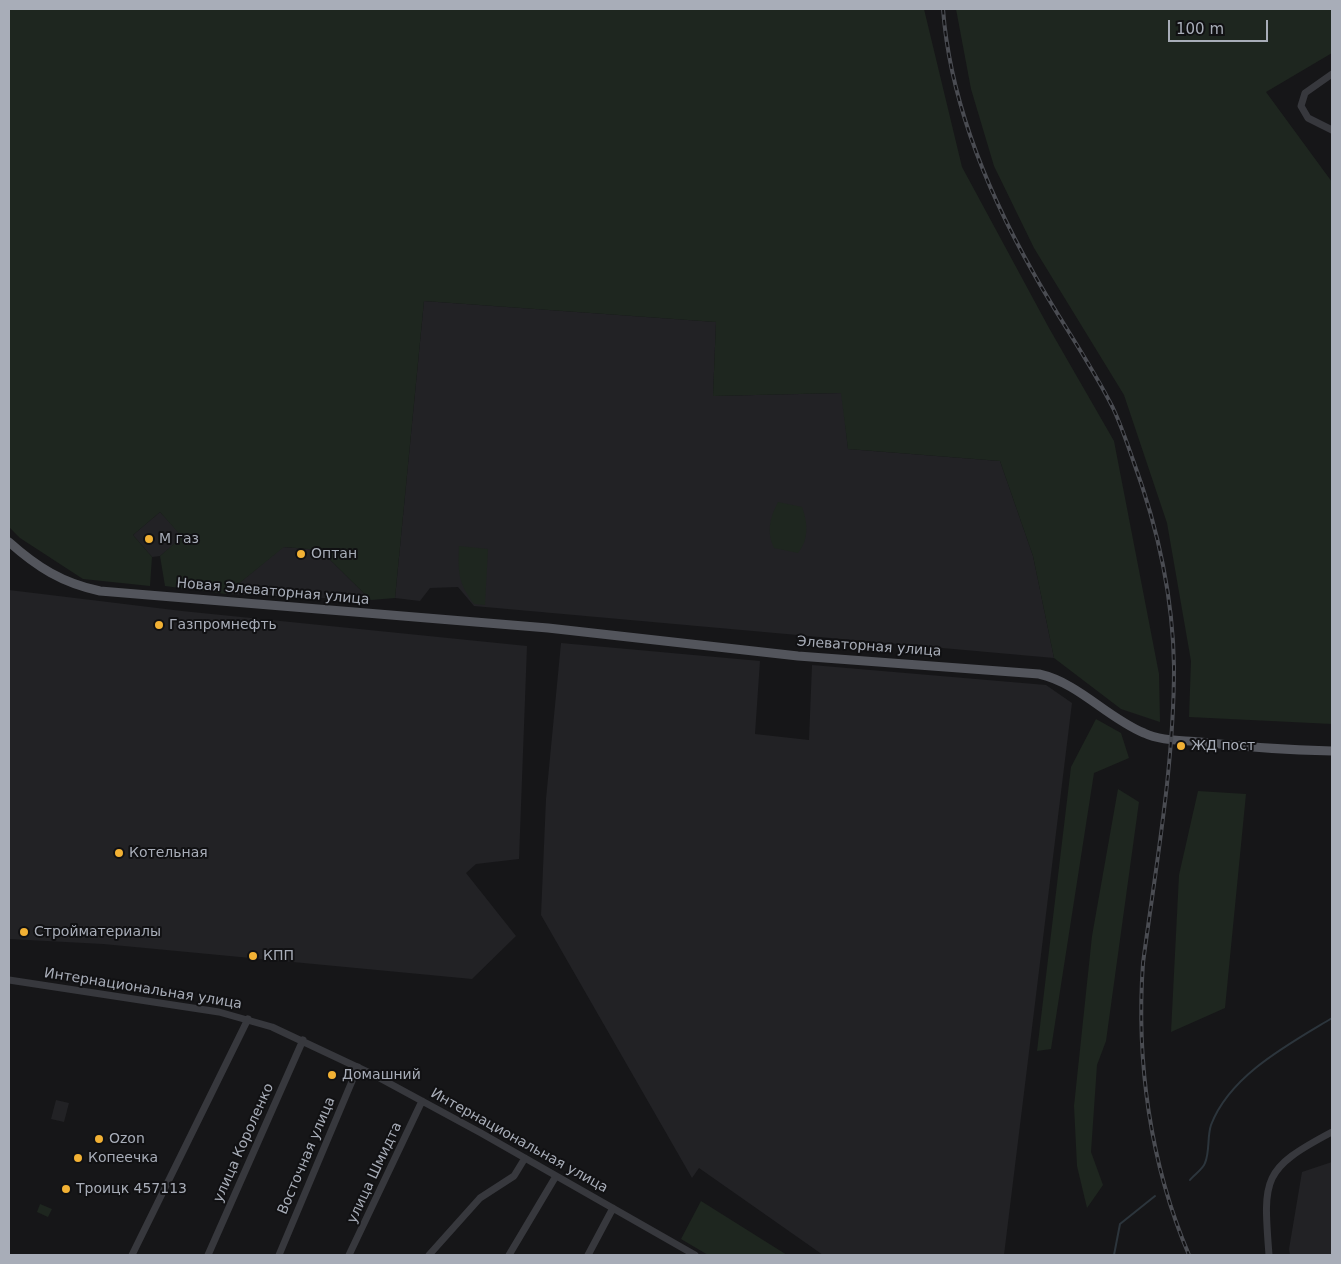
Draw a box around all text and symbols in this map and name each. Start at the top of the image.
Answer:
scale bar [1171,10,1271,42]
text: 100 m [1176,20,1224,38]
place label: М газ [159,531,199,547]
marker: М газ [143,533,155,545]
place label: Оптан [311,546,357,562]
marker: Оптан [295,548,307,560]
street label: Новая Элеваторная улица [176,575,370,609]
place label: Газпромнефть [169,617,277,633]
marker: Газпромнефть [153,619,165,631]
street label: Элеваторная улица [796,634,942,660]
place label: ЖД пост [1191,738,1255,754]
marker: ЖД пост [1175,740,1187,752]
place label: Котельная [129,845,208,861]
marker: Котельная [113,847,125,859]
place label: Стройматериалы [34,924,161,940]
marker: Стройматериалы [18,926,30,938]
place label: КПП [263,948,294,964]
marker: КПП [247,950,259,962]
street label: Интернациональная улица [43,965,243,1013]
place label: Домашний [342,1067,421,1083]
marker: Домашний [326,1069,338,1081]
street label: улица Короленко [210,1081,278,1205]
street label: Интернациональная улица [427,1085,611,1197]
street label: Восточная улица [275,1095,339,1217]
street label: улица Шмидта [344,1120,406,1226]
place label: Ozon [109,1131,145,1147]
marker: Ozon [93,1133,105,1145]
place label: Копеечка [88,1150,158,1166]
marker: Копеечка [72,1152,84,1164]
place label: Троицк 457113 [76,1181,187,1197]
marker: Троицк 457113 [60,1183,72,1195]

